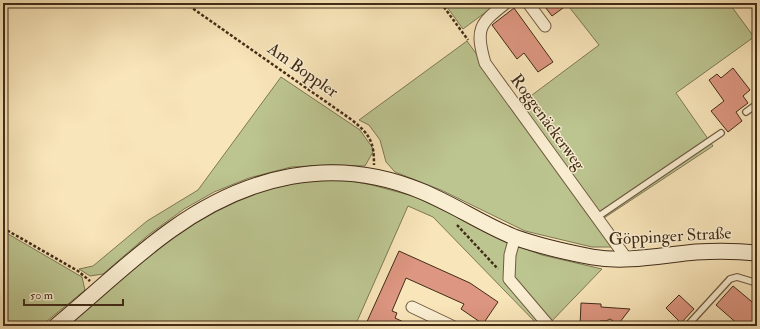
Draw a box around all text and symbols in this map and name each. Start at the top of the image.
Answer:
street label: Am Boppler [262,37,343,103]
street label: Roggenäckerweg [506,70,590,175]
street label: Göppinger Straße [608,222,732,251]
scale bar [24,281,123,307]
text: 50 m [30,288,54,303]

